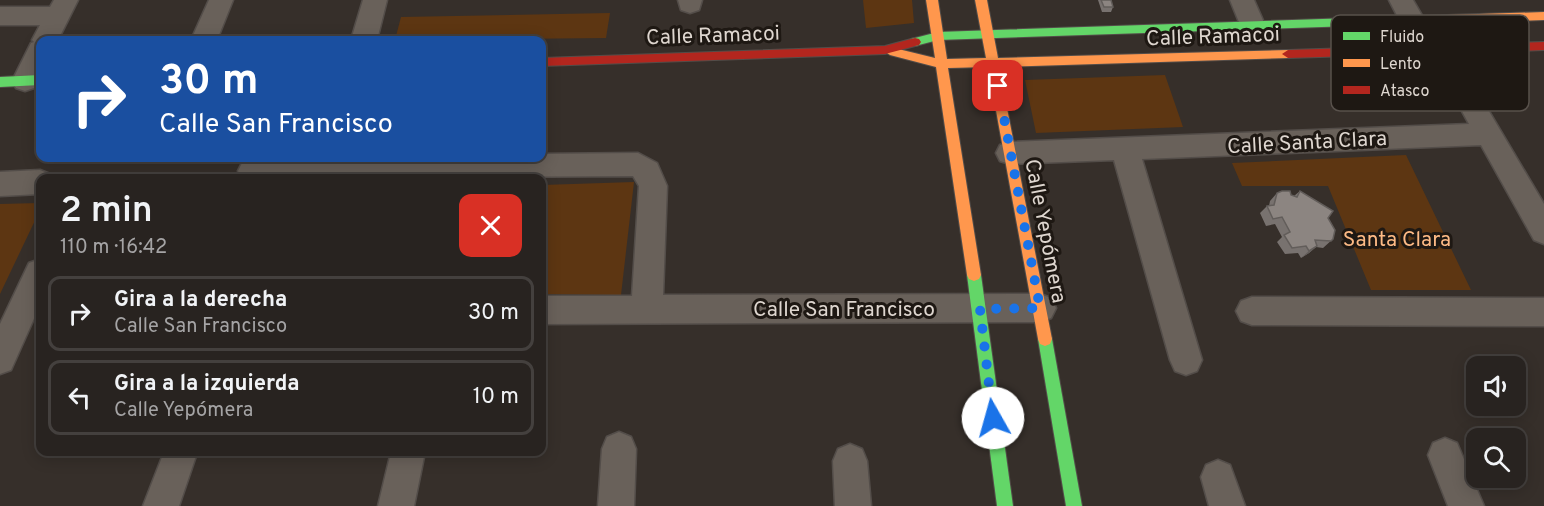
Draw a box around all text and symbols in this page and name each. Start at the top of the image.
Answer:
legend [1331,15,1529,111]
street label: Calle Ramacoi [646,21,780,52]
street label: Calle Ramacoi [1146,22,1280,53]
text: Fluido [1380,28,1424,48]
text: Lento [1380,55,1421,75]
text: 30 m [159,56,258,109]
icon: right [60,60,138,138]
pin [972,60,1023,111]
icon: arrive [981,69,1014,102]
text: Atasco [1380,82,1429,102]
text: Calle San Francisco [159,108,393,142]
street label: Calle Santa Clara [1226,126,1388,161]
street label: Calle Yepómera [1017,157,1072,306]
text: 2 min [60,189,153,235]
button: close [459,194,522,257]
park label: Santa Clara [1343,227,1451,254]
text: 110 m · 16:42 [60,235,167,261]
text: Gira a la derecha [114,287,287,314]
icon: right [63,297,96,330]
street label: Calle San Francisco [753,297,935,324]
text: 30 m [468,300,519,327]
text: Calle San Francisco [114,314,287,340]
map controls [1466,356,1526,488]
button: sound [1466,356,1526,416]
text: Gira a la izquierda [114,371,300,398]
icon: left [63,381,96,414]
text: 10 m [473,384,519,411]
position arrow [961,386,1025,450]
text: Calle Yepómera [114,398,253,424]
button: search [1466,428,1526,488]

